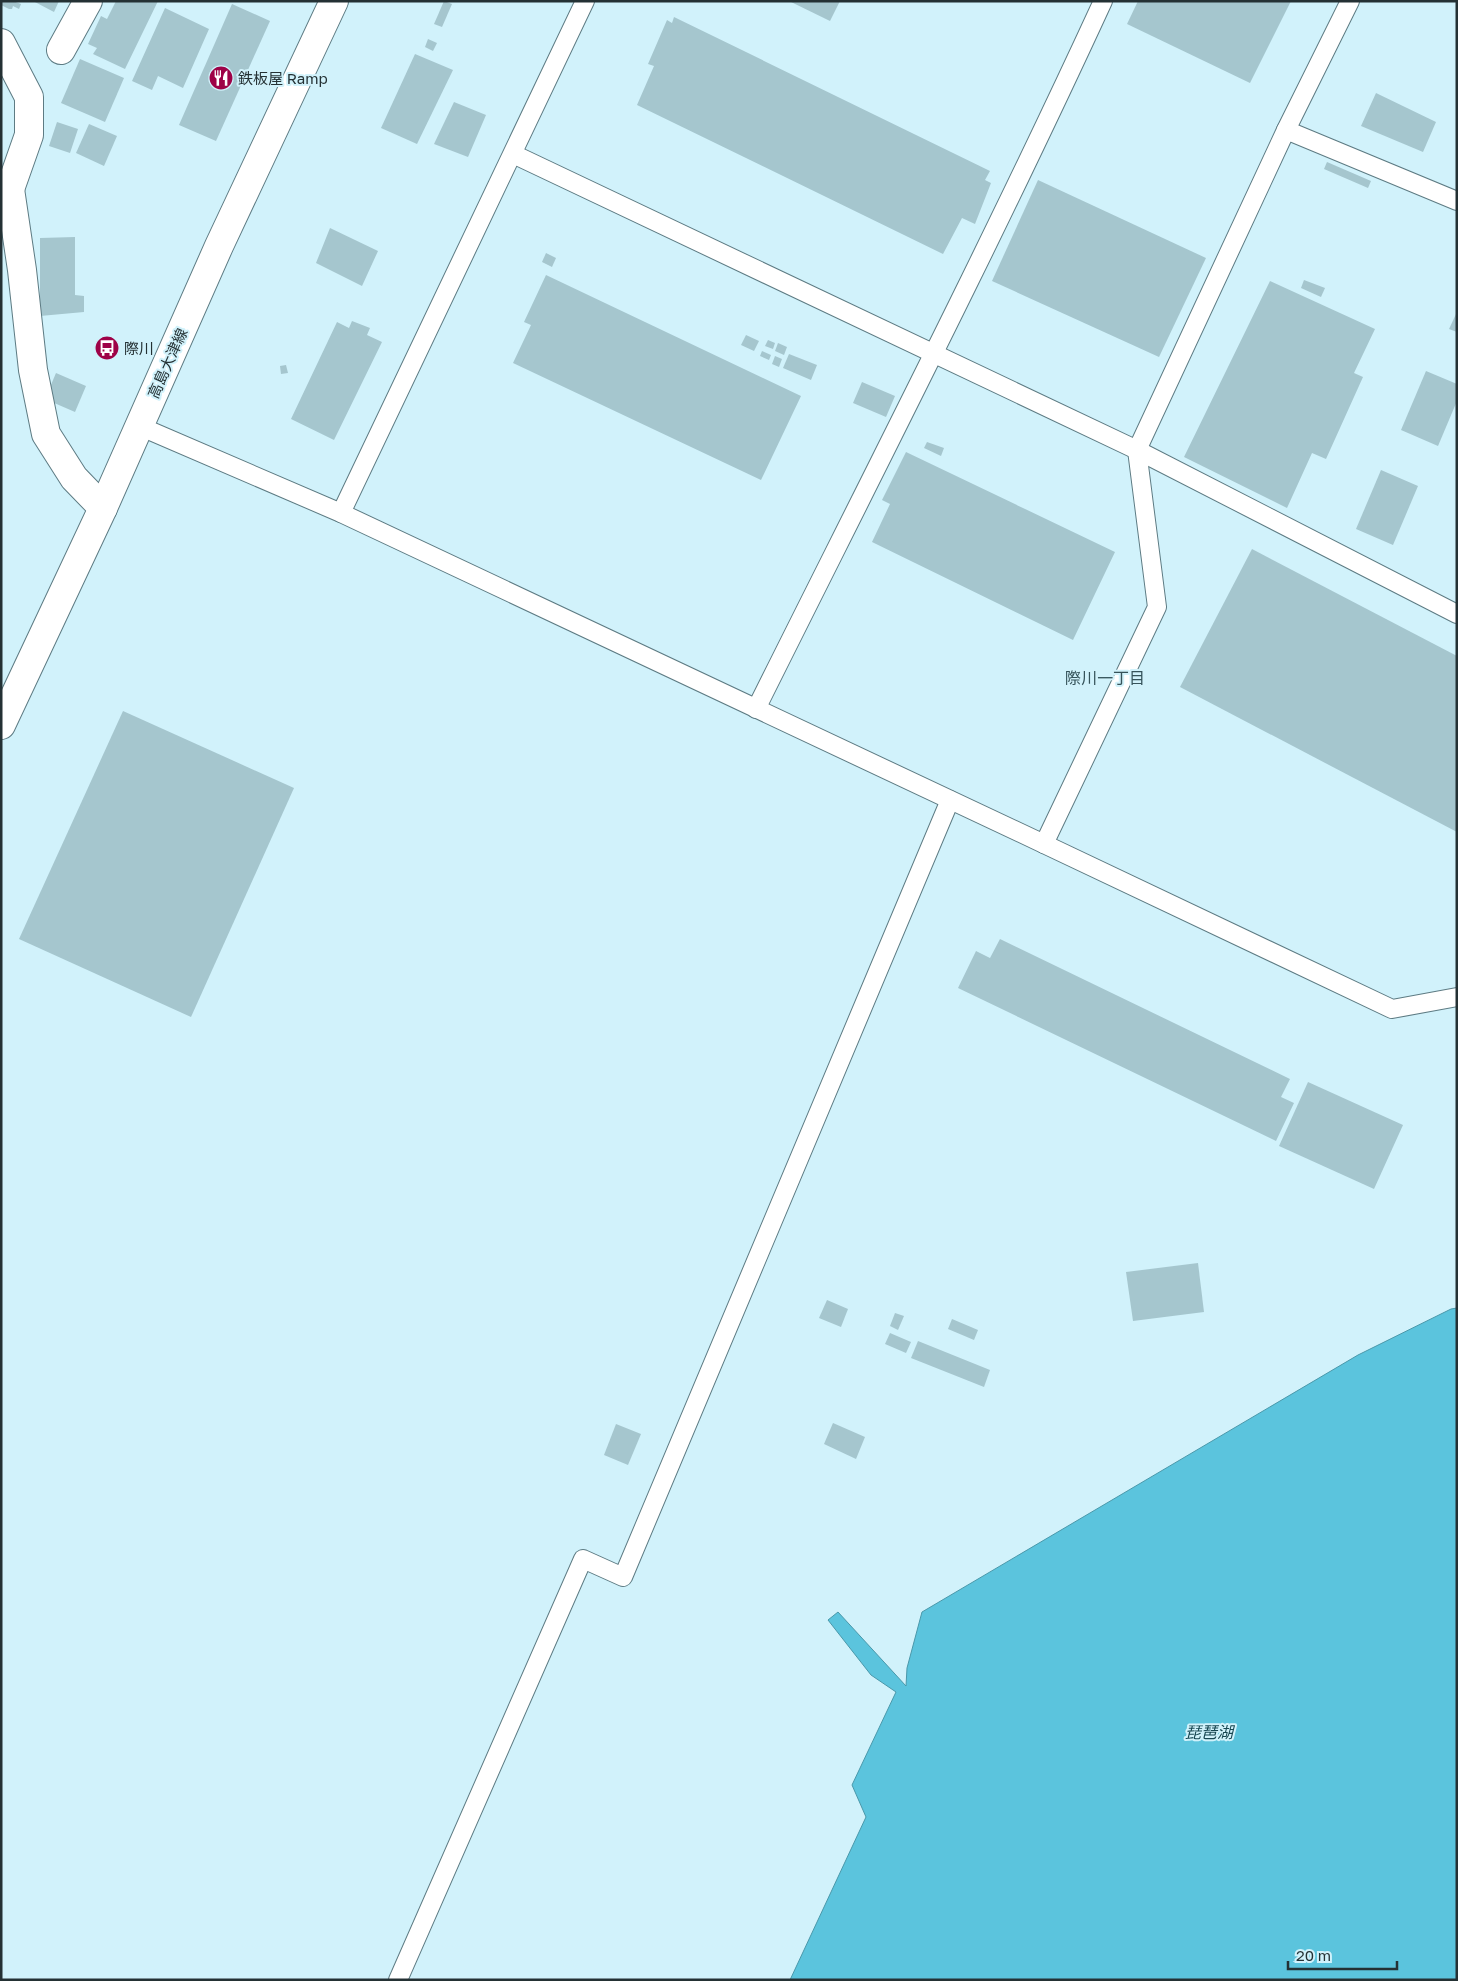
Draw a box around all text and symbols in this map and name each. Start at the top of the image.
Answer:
restaurant icon: 鉄板屋 Ramp [208,65,234,91]
place label: 鉄板屋 Ramp [238,69,328,87]
street label: 高島大津線 [144,325,190,401]
bus stop icon: 際川 [94,335,120,361]
place label: 際川 [124,339,154,357]
district label: 際川一丁目 [1065,668,1145,688]
water label: 琵琶湖 [1185,1722,1236,1742]
scale bar [1288,1938,1397,1970]
text: 20 m [1296,1946,1331,1964]

